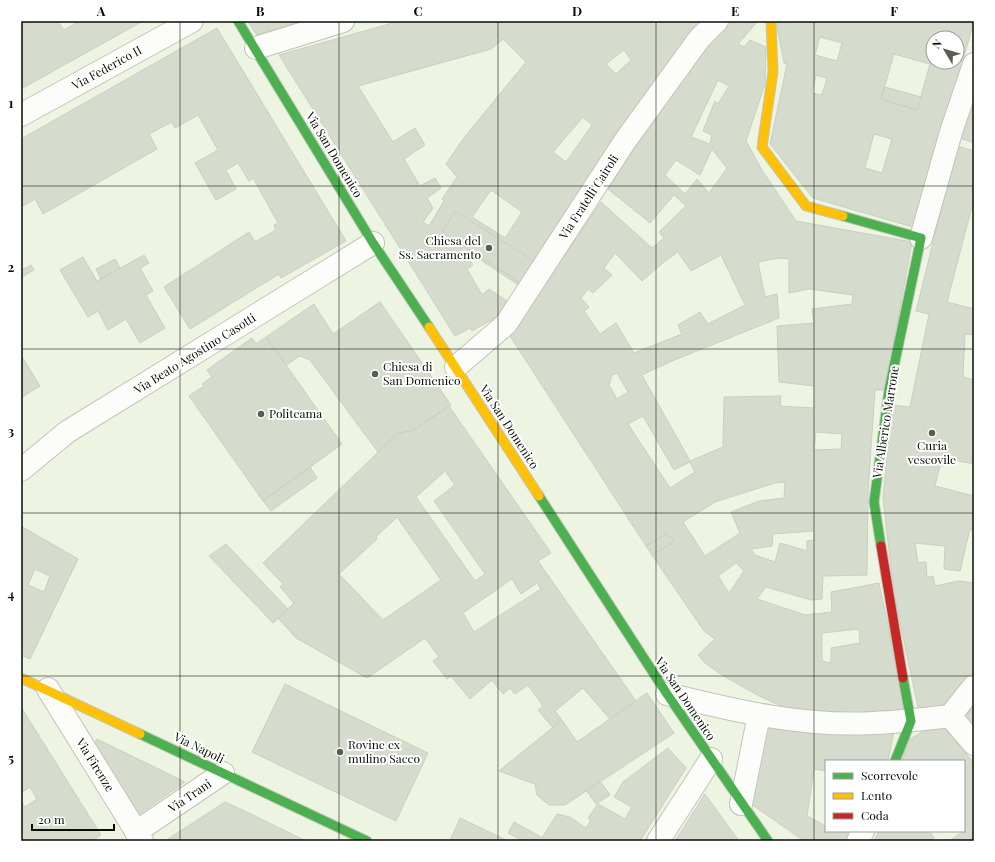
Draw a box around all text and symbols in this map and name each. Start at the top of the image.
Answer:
text: A [96,2,106,19]
text: B [256,2,265,19]
text: C [413,2,423,19]
text: D [572,2,582,19]
text: E [731,2,739,19]
text: F [890,2,898,19]
north arrow [925,30,965,70]
text: N [928,36,945,51]
street label: Via Federico II [68,41,144,93]
text: 1 [9,94,14,111]
street label: Via San Domenico [302,108,367,201]
street label: Via Fratelli Cairoli [554,151,622,243]
place label: Chiesa del Ss. Sacramento [399,232,482,262]
marker: Chiesa del Ss. Sacramento [484,243,494,253]
text: 2 [8,258,15,275]
street label: Via Beato Agostino Casotti [130,309,259,398]
place label: Chiesa di San Domenico [383,358,461,388]
street label: Via Alberico Marrone [868,364,902,480]
marker: Chiesa di San Domenico [370,369,380,379]
street label: Via San Domenico [476,380,543,472]
place label: Politeama [269,405,322,421]
marker: Politeama [256,409,266,419]
text: 3 [8,422,14,439]
marker: Curia vescovile [927,428,937,438]
place label: Curia vescovile [907,437,956,467]
text: 4 [8,585,15,602]
street label: Via San Domenico [651,653,720,744]
street label: Via Napoli [171,728,228,766]
street label: Via Firenze [73,734,119,794]
place label: Rovine ex mulino Sacco [348,736,420,766]
marker: Rovine ex mulino Sacco [335,747,345,757]
text: 5 [8,749,14,766]
legend [825,760,965,832]
text: Scorrevole [861,767,918,783]
street label: Via Trani [164,775,215,816]
text: Lento [861,787,893,803]
scale bar [32,806,114,832]
text: Coda [861,807,889,823]
text: 20 m [38,811,65,827]

